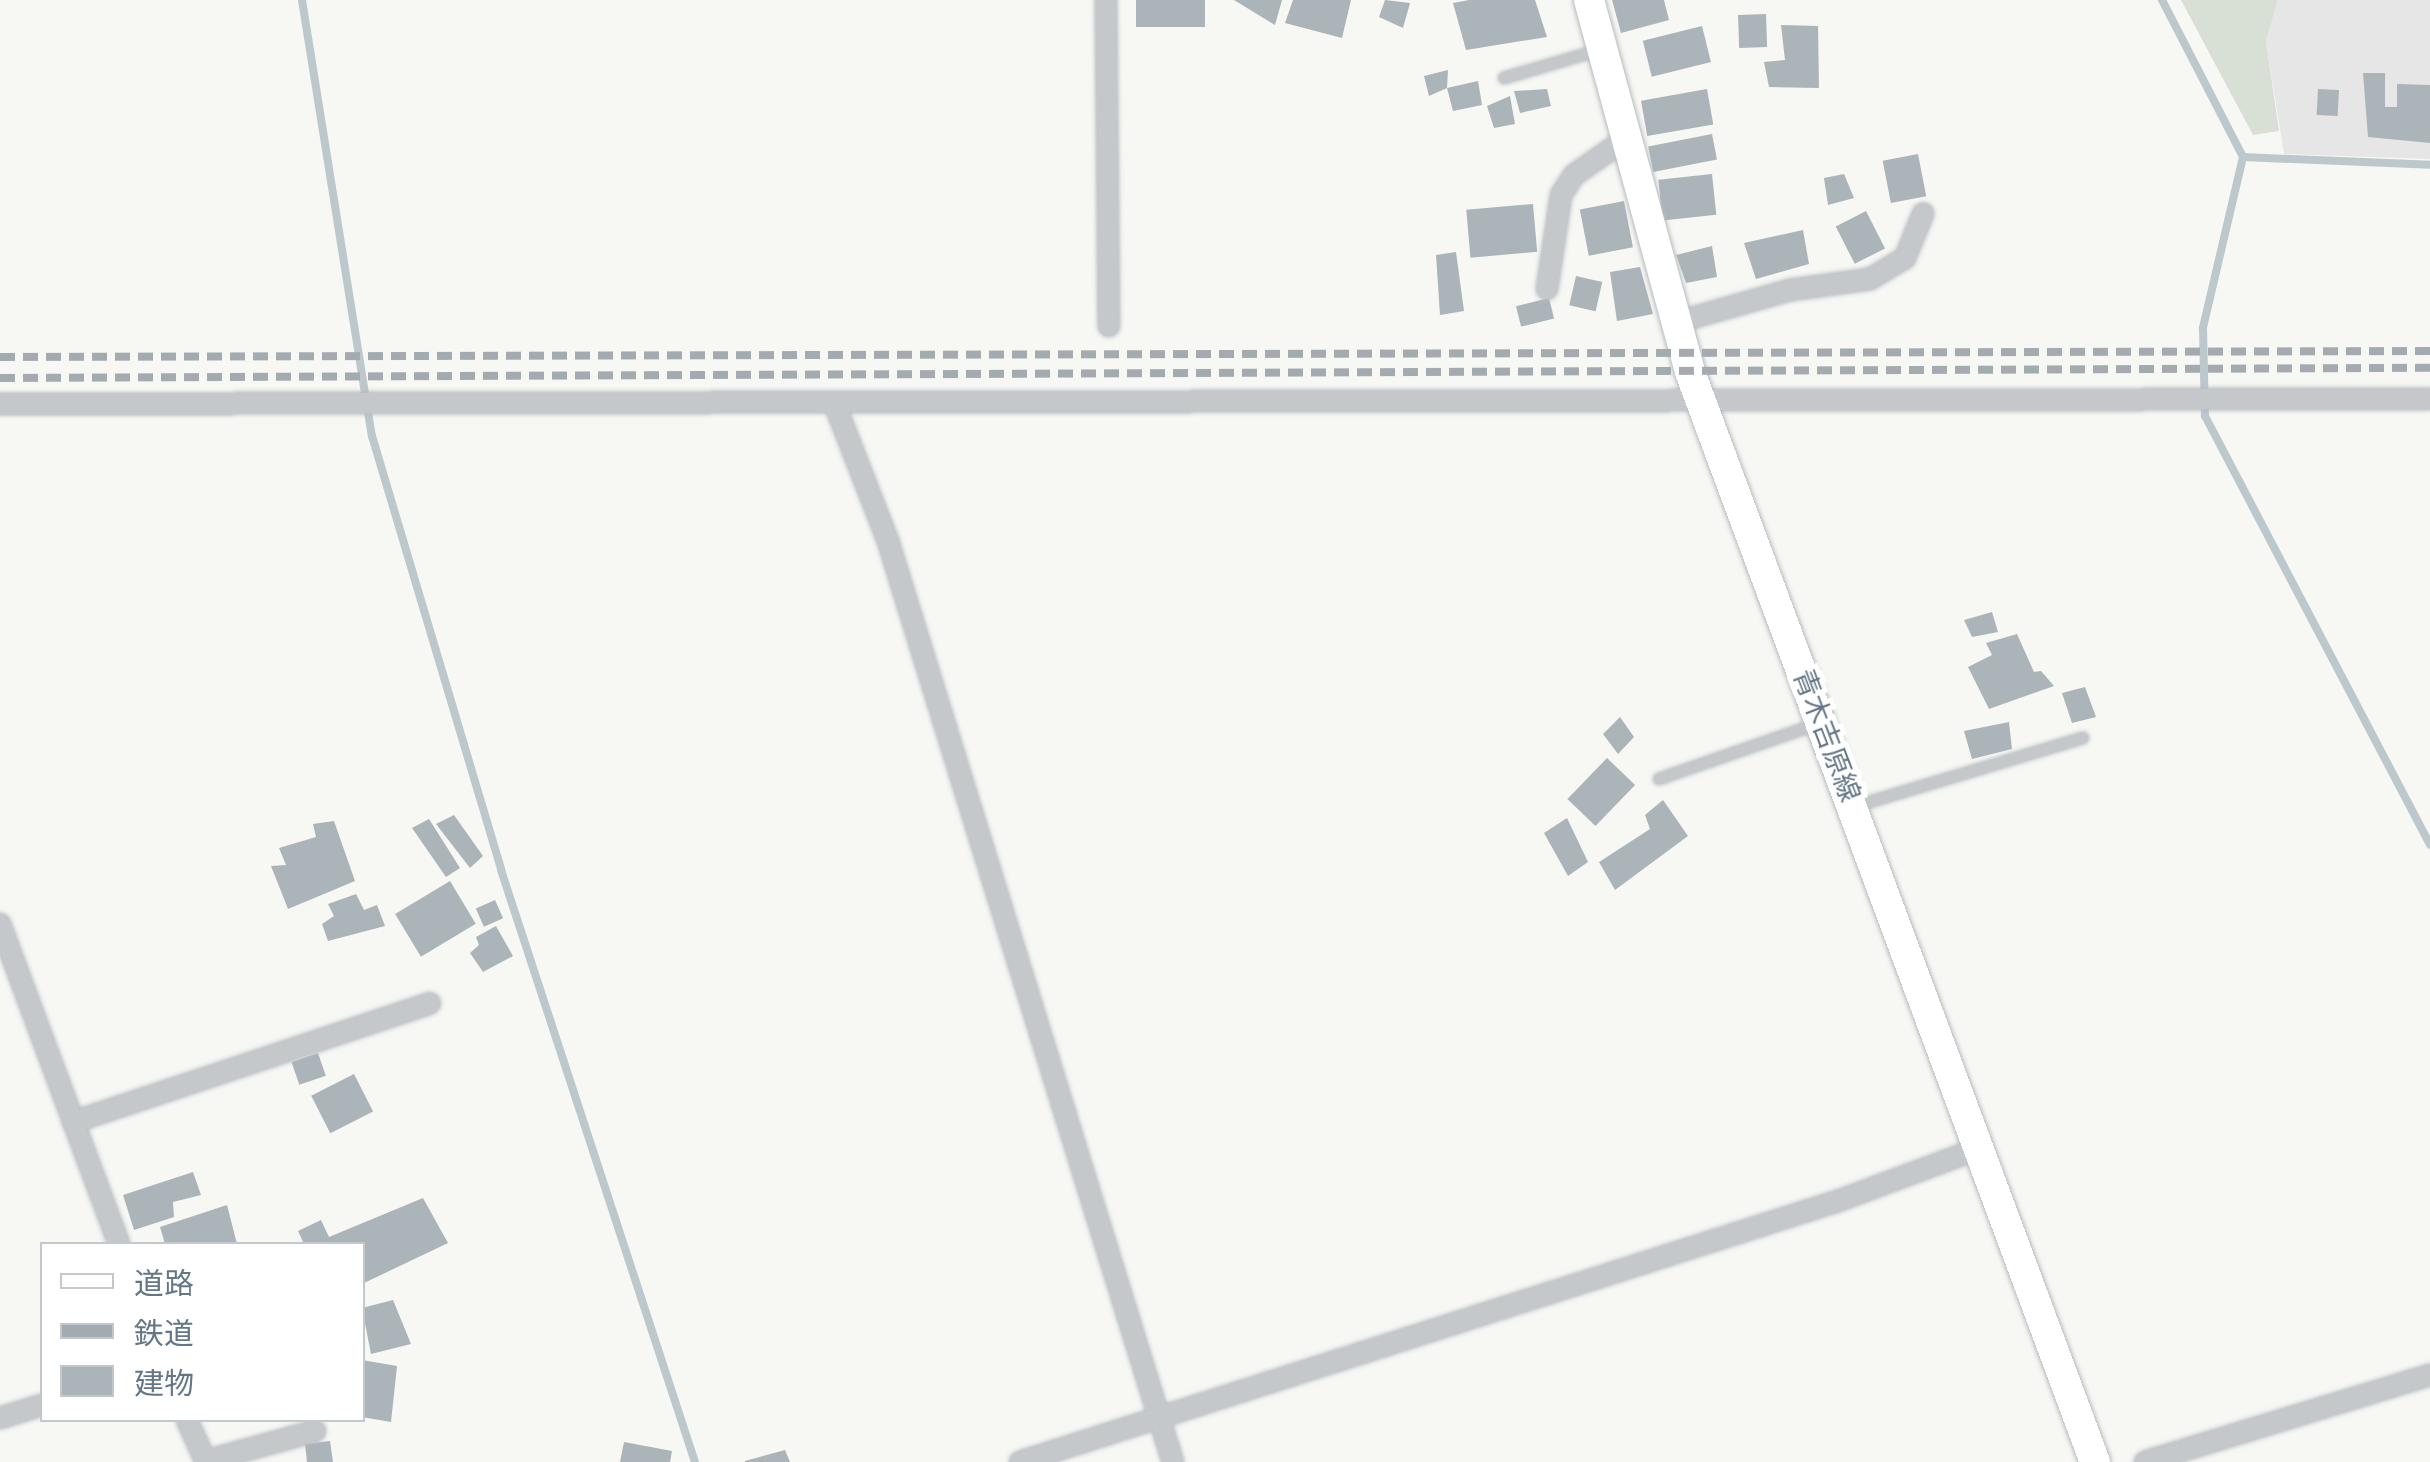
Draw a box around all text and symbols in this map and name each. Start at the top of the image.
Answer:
street label: 青木吉原線 [1787,664,1869,806]
legend [40,1242,365,1422]
text: 道路 [134,1262,194,1303]
text: 鉄道 [134,1312,194,1353]
text: 建物 [134,1362,194,1403]

